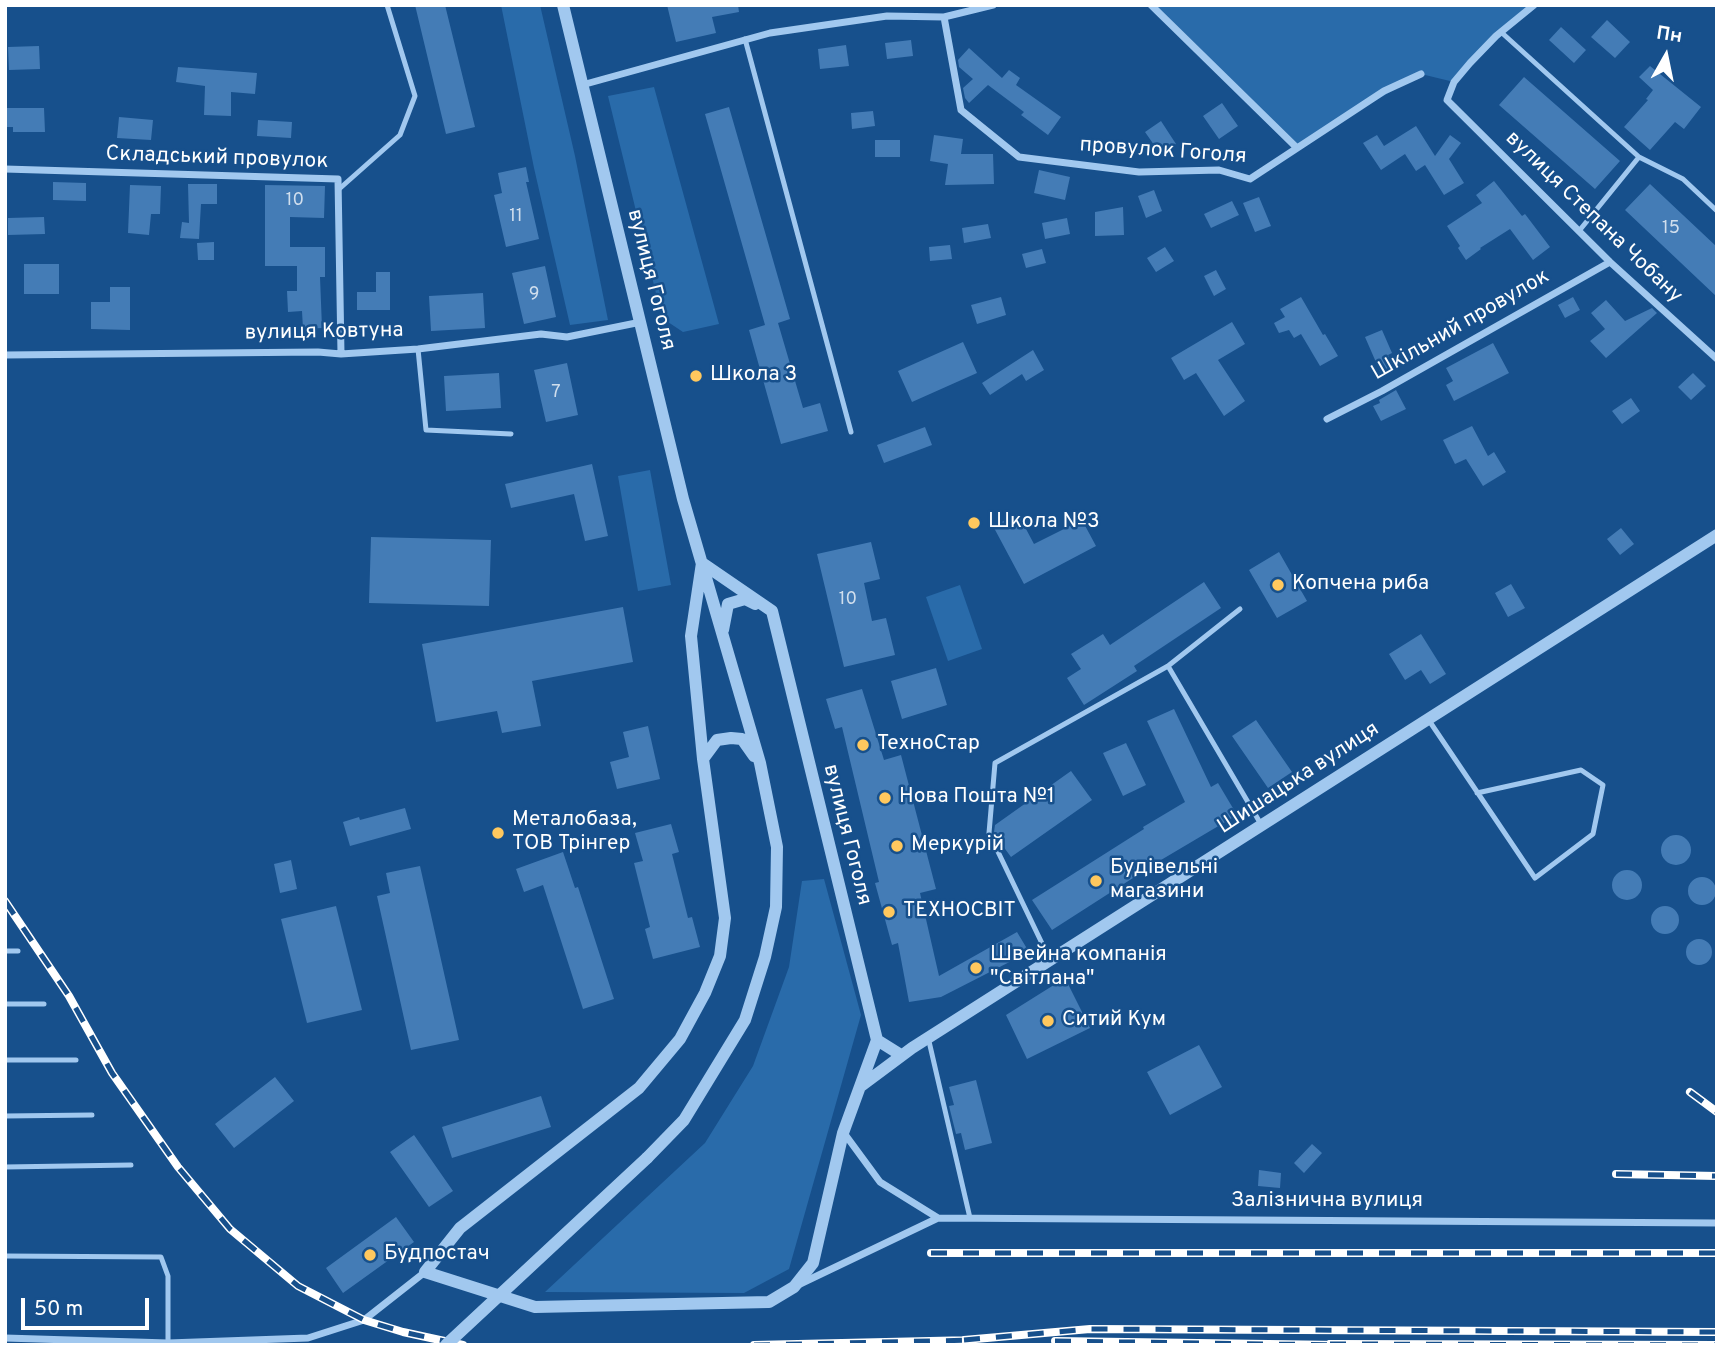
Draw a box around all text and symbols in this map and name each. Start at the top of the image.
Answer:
north arrow [1631,21,1701,91]
text: Пн [1655,21,1684,49]
street label: вулиця Степана Чобану [1499,127,1687,309]
street label: провулок Гоголя [1079,134,1247,170]
street label: Складський провулок [105,143,329,175]
house number: 10 [286,190,304,212]
house number: 11 [509,206,523,228]
street label: вулиця Гоголя [620,207,680,353]
house number: 15 [1662,218,1680,240]
street label: Шкільний провулок [1368,265,1554,387]
house number: 9 [529,284,539,306]
street label: вулиця Ковтуна [244,319,404,347]
place label: Школа 3 [710,363,797,389]
marker: Школа 3 [688,368,704,384]
house number: 7 [551,382,561,404]
place label: Школа №3 [988,510,1100,536]
marker: Школа №3 [966,515,982,531]
place label: Копчена риба [1292,572,1429,598]
marker: Копчена риба [1270,577,1286,593]
house number: 10 [839,589,857,611]
street label: Шишацька вулиця [1214,717,1384,841]
place label: ТехноСтар [877,732,980,758]
marker: ТехноСтар [855,737,871,753]
street label: вулиця Гоголя [816,762,876,908]
place label: Нова Пошта №1 [899,785,1055,811]
marker: Нова Пошта №1 [877,790,893,806]
place label: Металобаза, ТОВ Трінгер [512,808,637,858]
marker: Металобаза, ТОВ Трінгер [490,825,506,841]
place label: Меркурій [911,833,1004,859]
marker: Меркурій [889,838,905,854]
place label: Будівельні магазини [1110,856,1218,906]
marker: Будівельні магазини [1088,873,1104,889]
place label: ТЕХНОСВІТ [903,899,1016,925]
marker: ТЕХНОСВІТ [881,904,897,920]
place label: Швейна компанія "Світлана" [990,943,1167,993]
marker: Швейна компанія "Світлана" [968,960,984,976]
place label: Ситий Кум [1062,1008,1166,1034]
marker: Ситий Кум [1040,1013,1056,1029]
street label: Залізнична вулиця [1231,1189,1423,1215]
place label: Будпостач [384,1242,490,1268]
marker: Будпостач [362,1247,378,1263]
scale bar [24,1284,152,1328]
text: 50 m [34,1296,83,1323]

